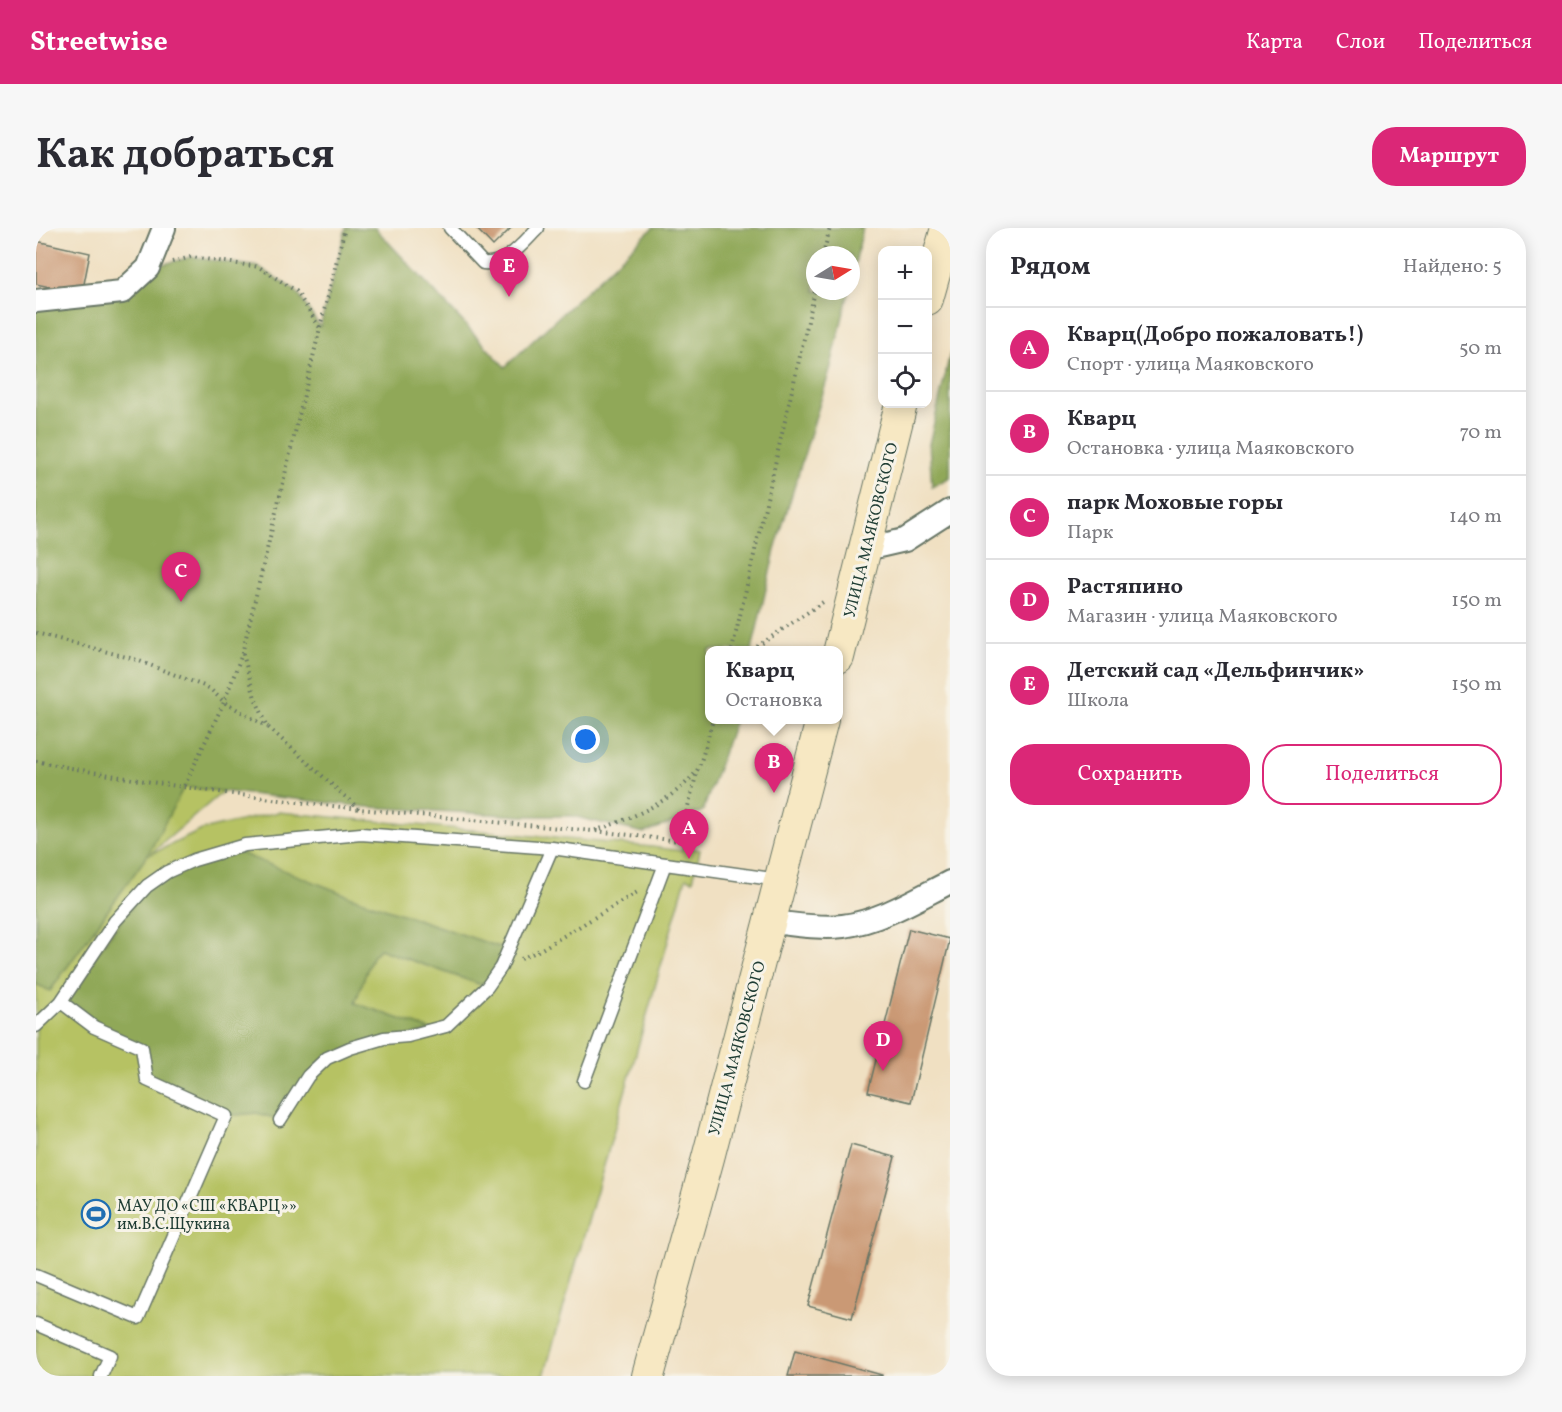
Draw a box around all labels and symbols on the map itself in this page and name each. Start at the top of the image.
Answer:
north arrow [806,246,860,300]
pin: E [490,248,528,297]
street label: УЛИЦА МАЯКОВСКОГО [839,440,904,621]
pin: C [162,552,200,602]
your location [571,725,600,754]
pin: B [754,744,794,793]
pin: A [670,810,708,859]
street label: УЛИЦА МАЯКОВСКОГО [704,958,772,1138]
pin: D [864,1022,902,1071]
place label: МАУ ДО «СШ «КВАРЦ»» им.В.С.Щукина [117,1196,297,1236]
sports icon: МАУ ДО «СШ «КВАРЦ»» им.В.С.Щукина [80,1198,112,1230]

